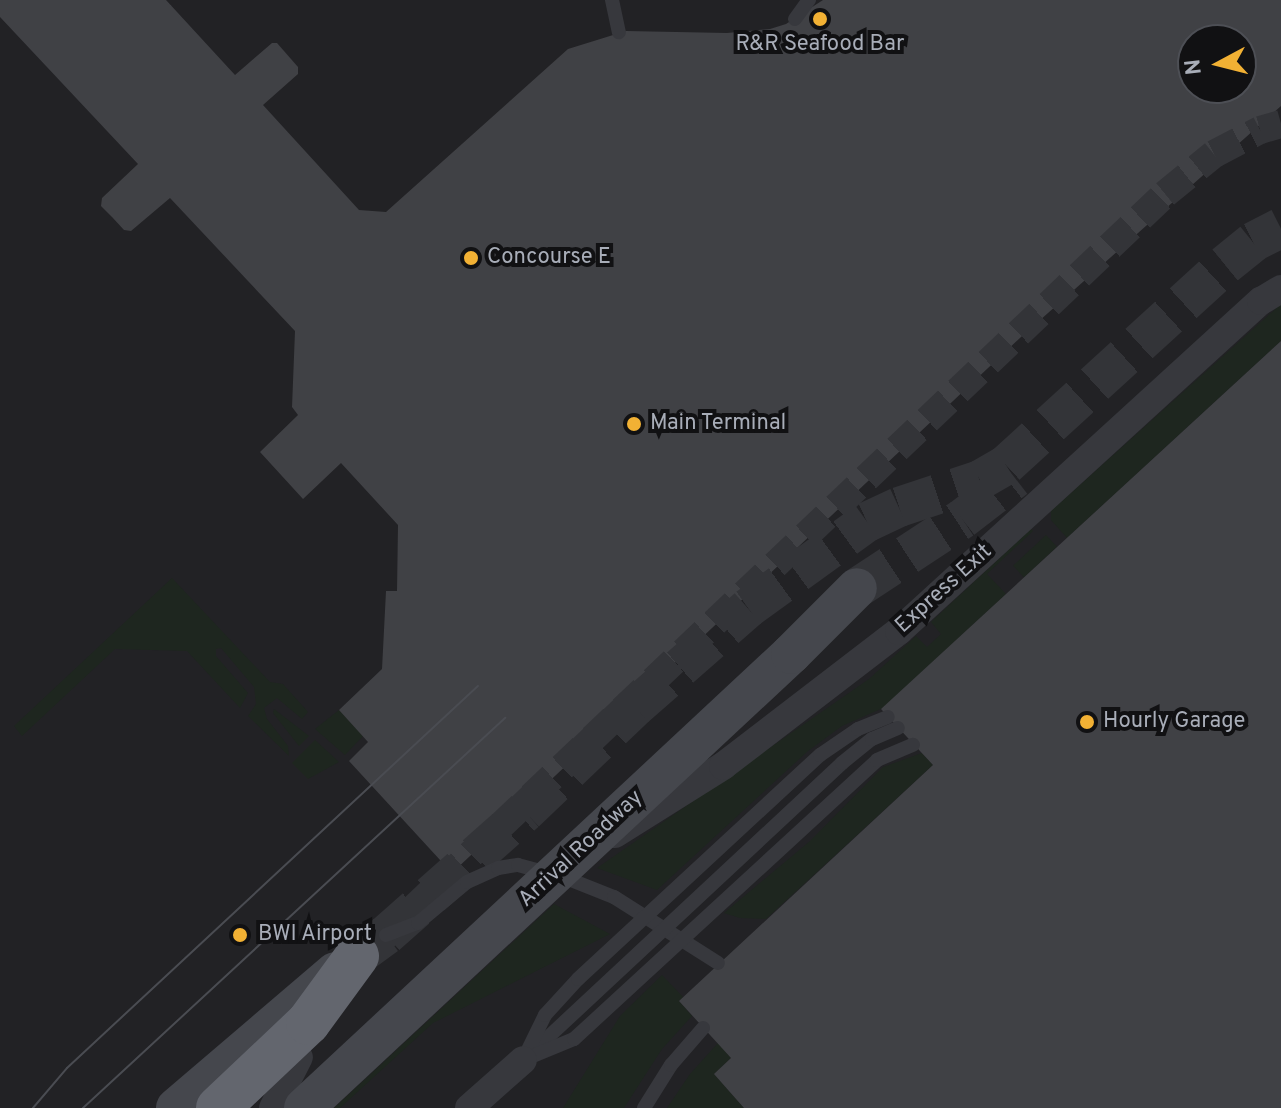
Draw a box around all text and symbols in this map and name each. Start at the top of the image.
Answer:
marker: R&R Seafood Bar [811,10,829,28]
north arrow [1177,24,1257,104]
place label: R&R Seafood Bar [735,32,905,58]
text: N [1180,57,1209,76]
place label: Concourse E [487,245,611,271]
marker: Concourse E [462,249,480,267]
place label: Main Terminal [650,411,787,437]
marker: Main Terminal [625,415,643,433]
street label: Express Exit [890,539,998,639]
place label: Hourly Garage [1103,709,1245,735]
marker: Hourly Garage [1078,713,1096,731]
street label: Arrival Roadway [513,785,649,913]
place label: BWI Airport [258,922,373,948]
marker: BWI Airport [229,924,251,946]

